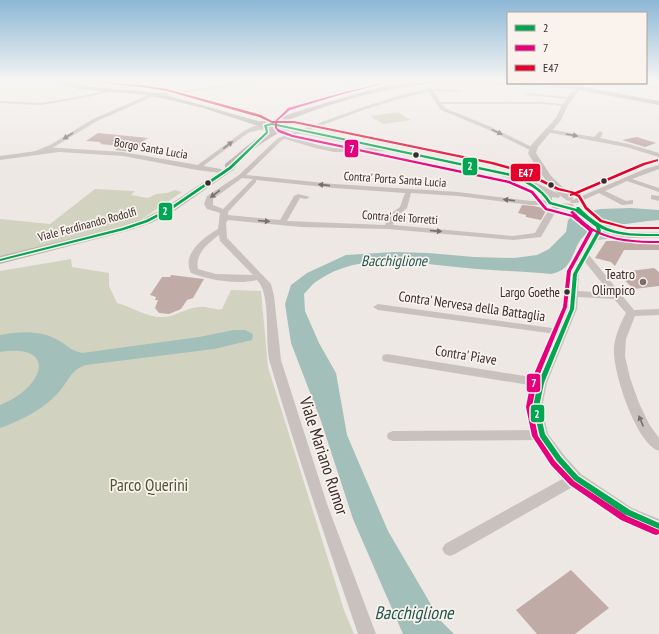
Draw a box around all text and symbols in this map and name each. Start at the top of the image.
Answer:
legend [507,12,647,84]
text: 2 [543,20,548,35]
text: 7 [543,40,548,55]
text: E47 [543,60,559,75]
one-way arrow [492,129,503,135]
one-way arrow [62,132,74,139]
one-way arrow [566,132,578,138]
street label: Borgo Santa Lucia [113,134,189,162]
line badge: 7 [344,139,359,158]
one-way arrow [223,140,234,149]
text: 7 [349,142,355,156]
unlabelled marker [411,150,421,160]
line badge: 2 [462,157,478,176]
text: 2 [467,159,473,173]
line badge: E47 [510,163,541,182]
text: E47 [518,166,534,180]
street label: Contra' Porta Santa Lucia [343,168,447,190]
unlabelled marker [599,176,609,186]
unlabelled marker [203,178,213,188]
unlabelled marker [546,180,556,190]
one-way arrow [318,182,330,188]
one-way arrow [210,190,221,199]
one-way arrow [503,197,515,203]
line badge: 2 [158,202,173,221]
street label: Viale Ferdinando Rodolfi [35,204,138,245]
text: 2 [162,204,168,218]
street label: Contra' dei Torretti [362,207,438,227]
one-way arrow [258,218,270,224]
one-way arrow [430,227,442,234]
water label: Bacchiglione [361,251,428,270]
place label: Teatro Olimpico [592,265,635,299]
marker: Teatro Olimpico [638,277,648,287]
place label: Largo Goethe [500,284,560,301]
street label: Contra' Nervesa della Battaglia [397,287,547,325]
marker: Largo Goethe [562,287,572,297]
street label: Contra' Piave [434,341,498,369]
line badge: 7 [526,373,541,393]
text: 7 [531,376,537,390]
street label: Viale Mariano Rumor [294,393,354,518]
line badge: 2 [530,404,545,423]
text: 2 [534,407,540,421]
one-way arrow [638,415,644,426]
park label: Parco Querini [110,474,188,496]
water label: Bacchiglione [374,601,455,624]

